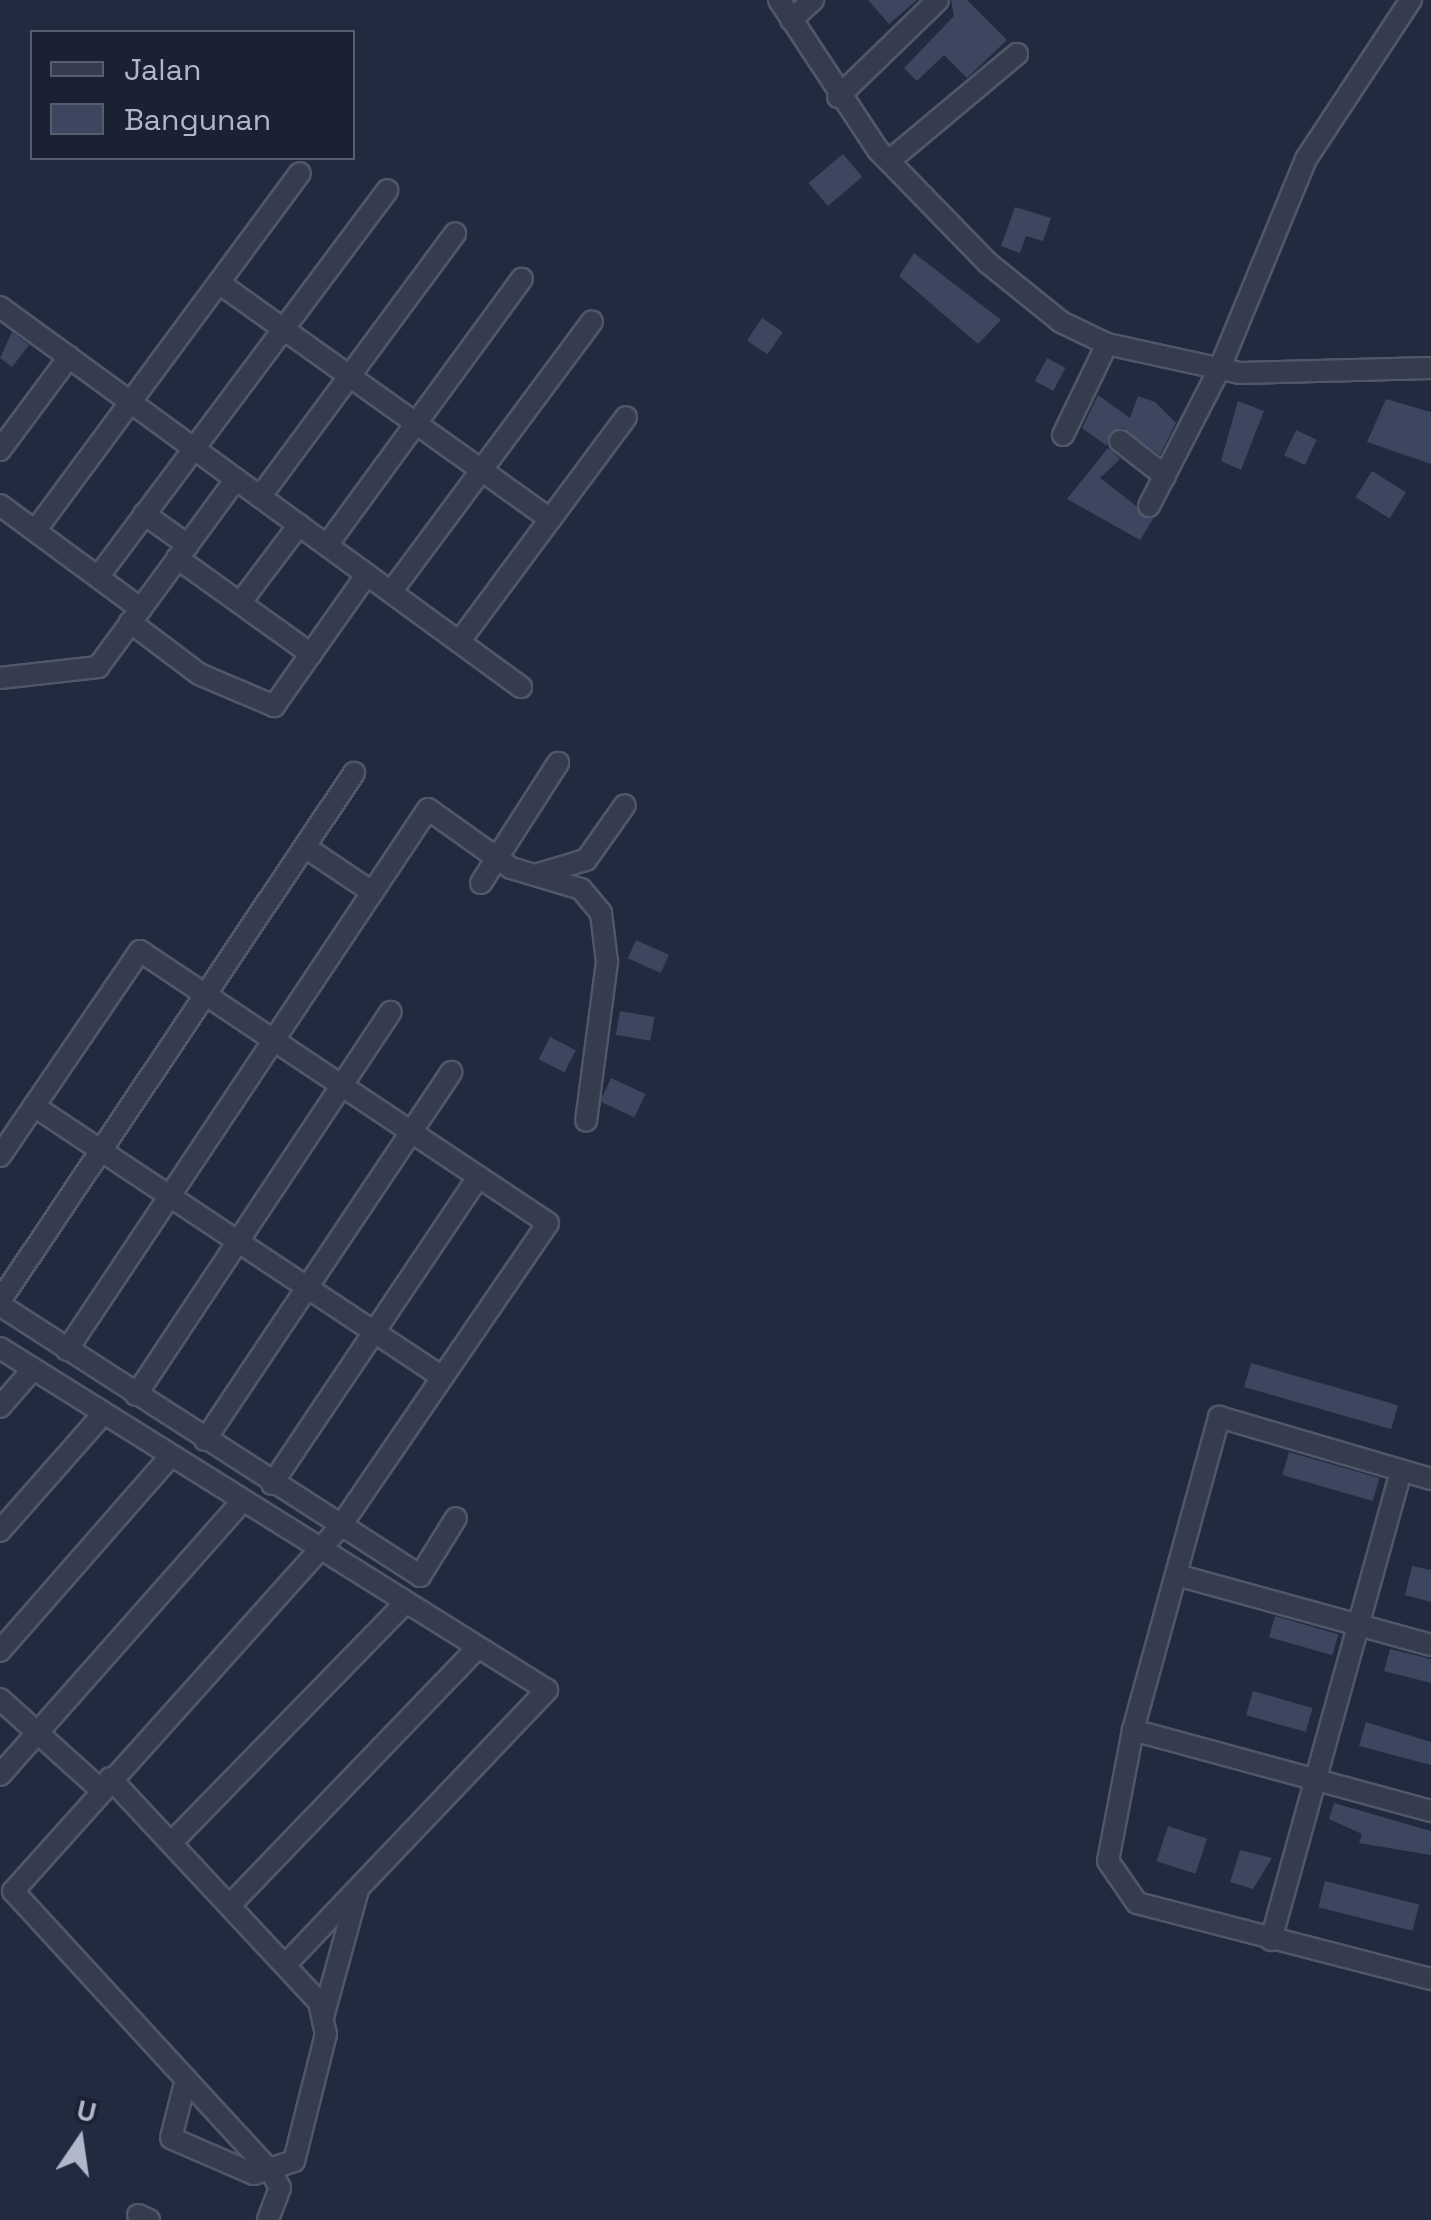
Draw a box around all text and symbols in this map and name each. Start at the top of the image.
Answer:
legend [30,30,355,160]
text: Jalan [124,50,201,89]
text: Bangunan [124,100,271,139]
north arrow [30,2090,130,2190]
text: U [74,2091,100,2130]

